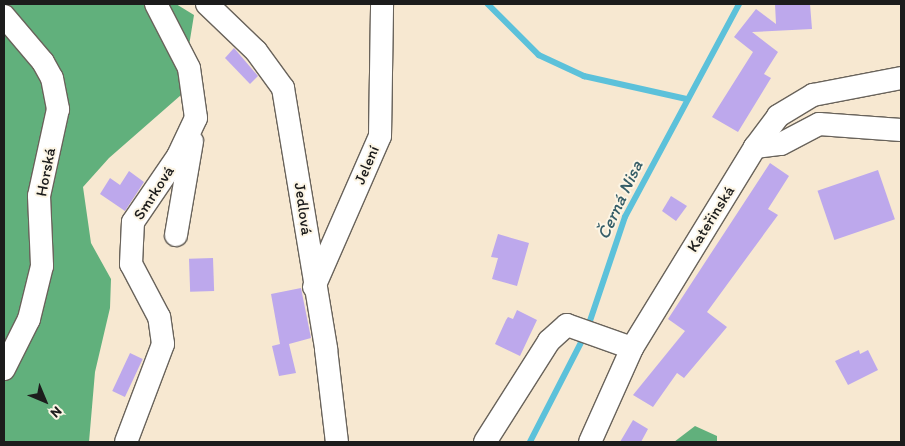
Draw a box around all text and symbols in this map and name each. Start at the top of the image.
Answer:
street label: Jelení [350,143,384,187]
street label: Horská [32,146,60,198]
water label: Černá Nisa [592,157,648,243]
street label: Smrková [129,162,179,224]
street label: Jedlová [290,182,316,236]
street label: Kateřinská [683,182,739,256]
north arrow [20,376,70,426]
text: N [47,403,65,421]

